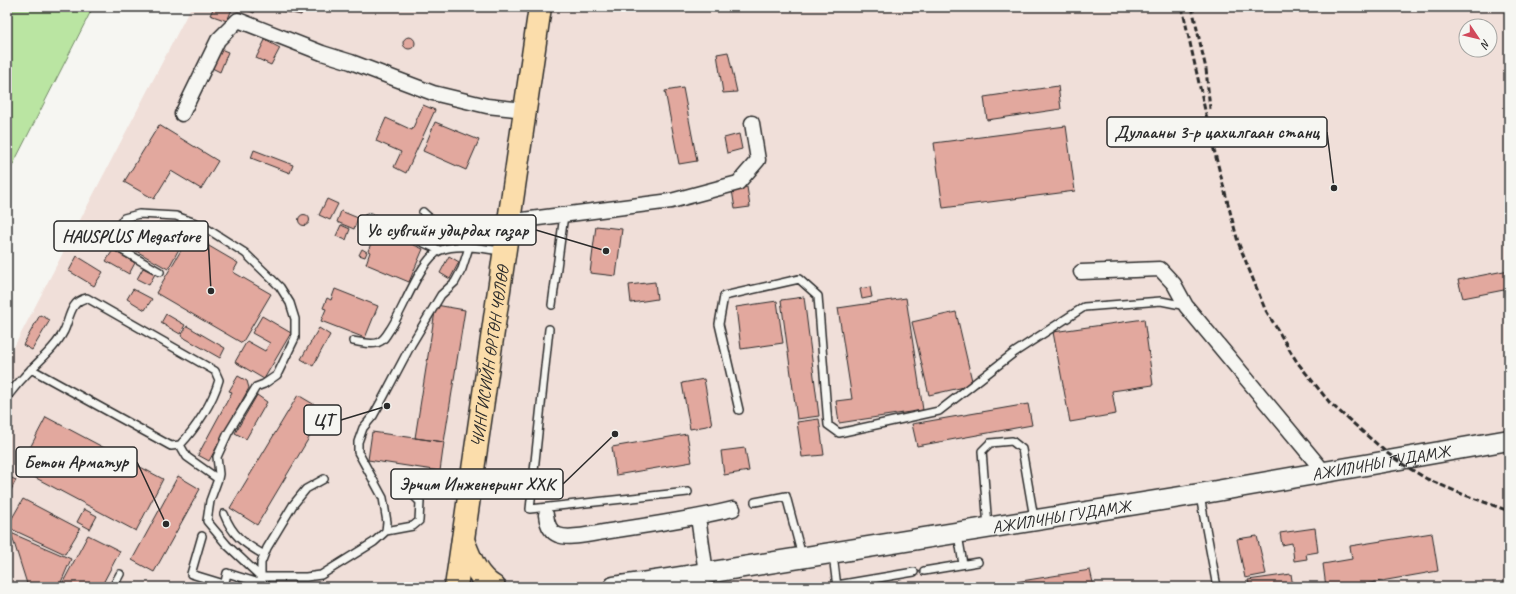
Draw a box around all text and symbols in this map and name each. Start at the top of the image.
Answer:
north arrow [1458,18,1498,58]
text: N [1477,37,1494,52]
callout: Дулааны 3-р цахилгаан станц [1107,117,1327,147]
text: Дулааны 3-р цахилгаан станц [1114,121,1321,143]
callout: Ус сувгийн удирдах газар [358,215,536,245]
text: Ус сувгийн удирдах газар [365,219,530,242]
callout: HAUSPLUS Megastore [54,221,208,251]
text: HAUSPLUS Megastore [62,225,202,247]
street label: ЧИНГИСИЙН ӨРГӨН ЧӨЛӨӨ [466,262,513,448]
callout: ЦТ [304,405,341,435]
text: ЦТ [313,409,338,431]
street label: АЖИЛЧНЫ ГУДАМЖ [1310,440,1454,485]
callout: Бетон Арматур [16,447,137,477]
text: Бетон Арматур [24,451,130,473]
callout: Эрчим Инженеринг ХХК [391,469,563,499]
text: Эрчим Инженеринг ХХК [399,473,558,495]
street label: АЖИЛЧНЫ ГУДАМЖ [991,494,1134,538]

